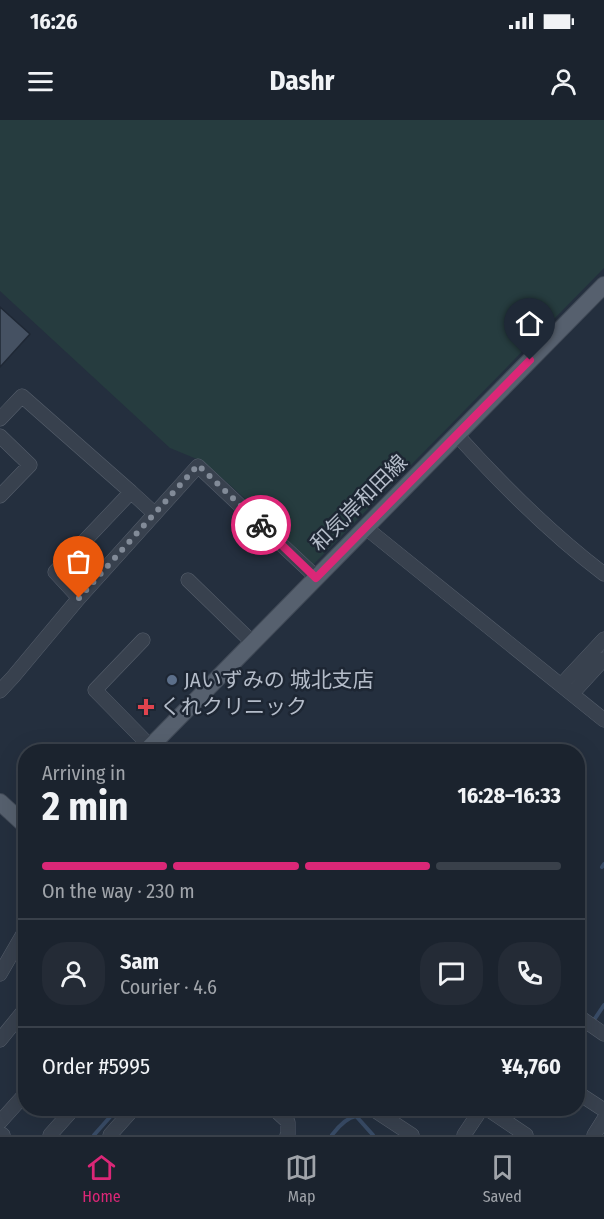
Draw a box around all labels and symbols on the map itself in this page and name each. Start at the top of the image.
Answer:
pin [504,298,555,360]
street label: 和気岸和田線 [305,449,413,557]
courier [231,495,291,555]
pin [53,536,104,598]
place label: JAいずみの 城北支店 [184,667,374,693]
marker: JAいずみの 城北支店 [165,673,179,687]
place label: くれクリニック [160,694,307,720]
marker: くれクリニック [137,698,155,716]

